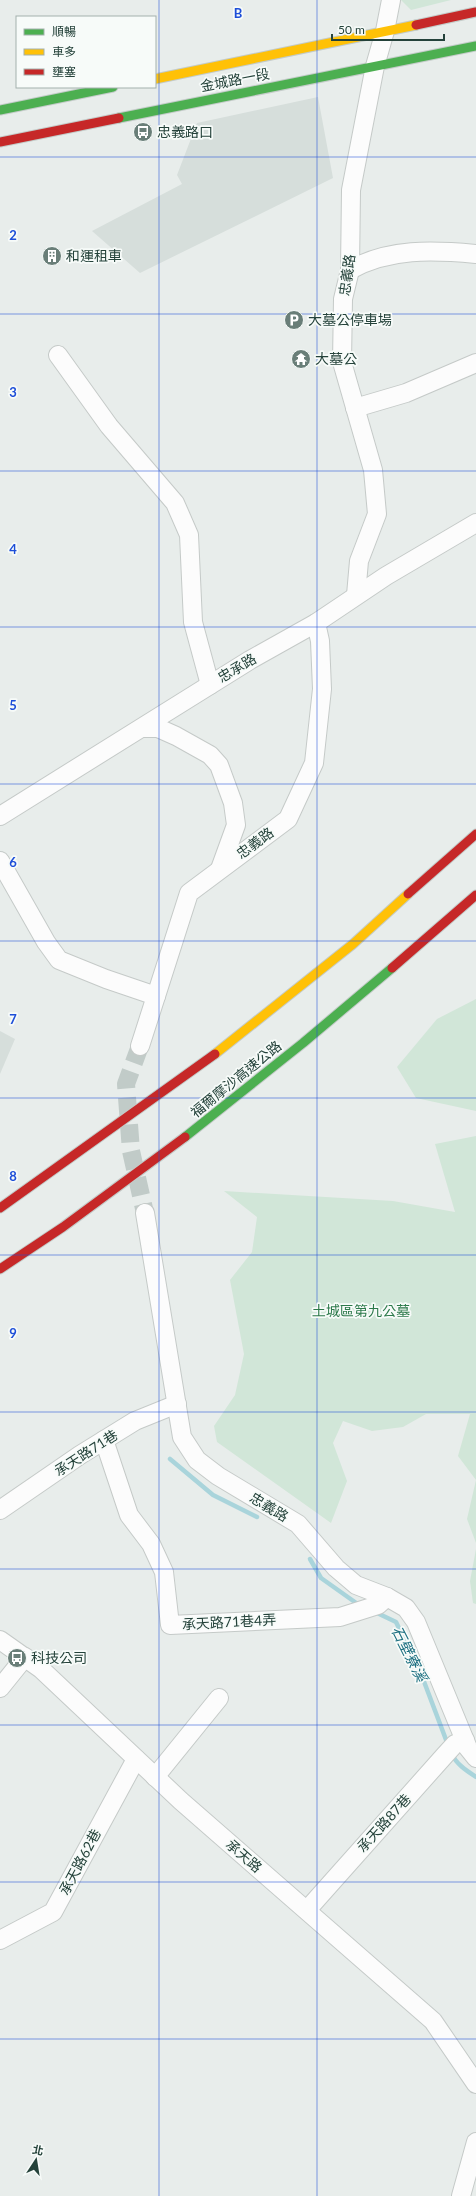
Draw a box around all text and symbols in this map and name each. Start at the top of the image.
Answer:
text: B [234,5,243,21]
legend [16,16,156,88]
scale bar [332,16,444,42]
text: 50 m [338,22,365,37]
text: 順暢 [52,24,76,39]
text: 車多 [52,44,76,59]
text: 壅塞 [52,64,76,79]
street label: 金城路一段 [199,64,271,95]
bus stop icon: 忠義路口 [132,121,154,143]
place label: 忠義路口 [157,123,213,140]
text: 2 [9,227,17,243]
building icon: 和運租車 [41,245,63,267]
place label: 和運租車 [66,247,122,264]
street label: 忠義路 [335,253,358,297]
parking icon: 大墓公停車場 [283,309,305,331]
place label: 大墓公停車場 [308,311,392,328]
temple icon: 大墓公 [290,348,312,370]
place label: 大墓公 [315,350,357,367]
text: 3 [9,384,17,400]
text: 4 [9,541,17,557]
street label: 忠承路 [214,649,259,686]
text: 5 [9,697,17,713]
street label: 忠義路 [233,823,277,862]
text: 6 [9,854,17,870]
text: 7 [9,1011,17,1027]
street label: 福爾摩沙高速公路 [187,1037,285,1120]
text: 8 [9,1168,17,1184]
park label: 土城區第九公墓 [312,1302,410,1319]
text: 9 [9,1325,17,1341]
street label: 承天路71巷 [51,1426,121,1479]
street label: 忠義路 [247,1488,292,1525]
street label: 承天路71巷4弄 [181,1611,277,1632]
water label: 石壁寮溪 [388,1623,432,1686]
bus stop icon: 科技公司 [6,1647,28,1669]
place label: 科技公司 [31,1649,87,1666]
street label: 承天路87巷 [353,1790,414,1855]
street label: 承天路62巷 [55,1826,104,1898]
street label: 承天路 [223,1835,266,1876]
north arrow [16,2140,56,2180]
text: 北 [31,2142,45,2157]

